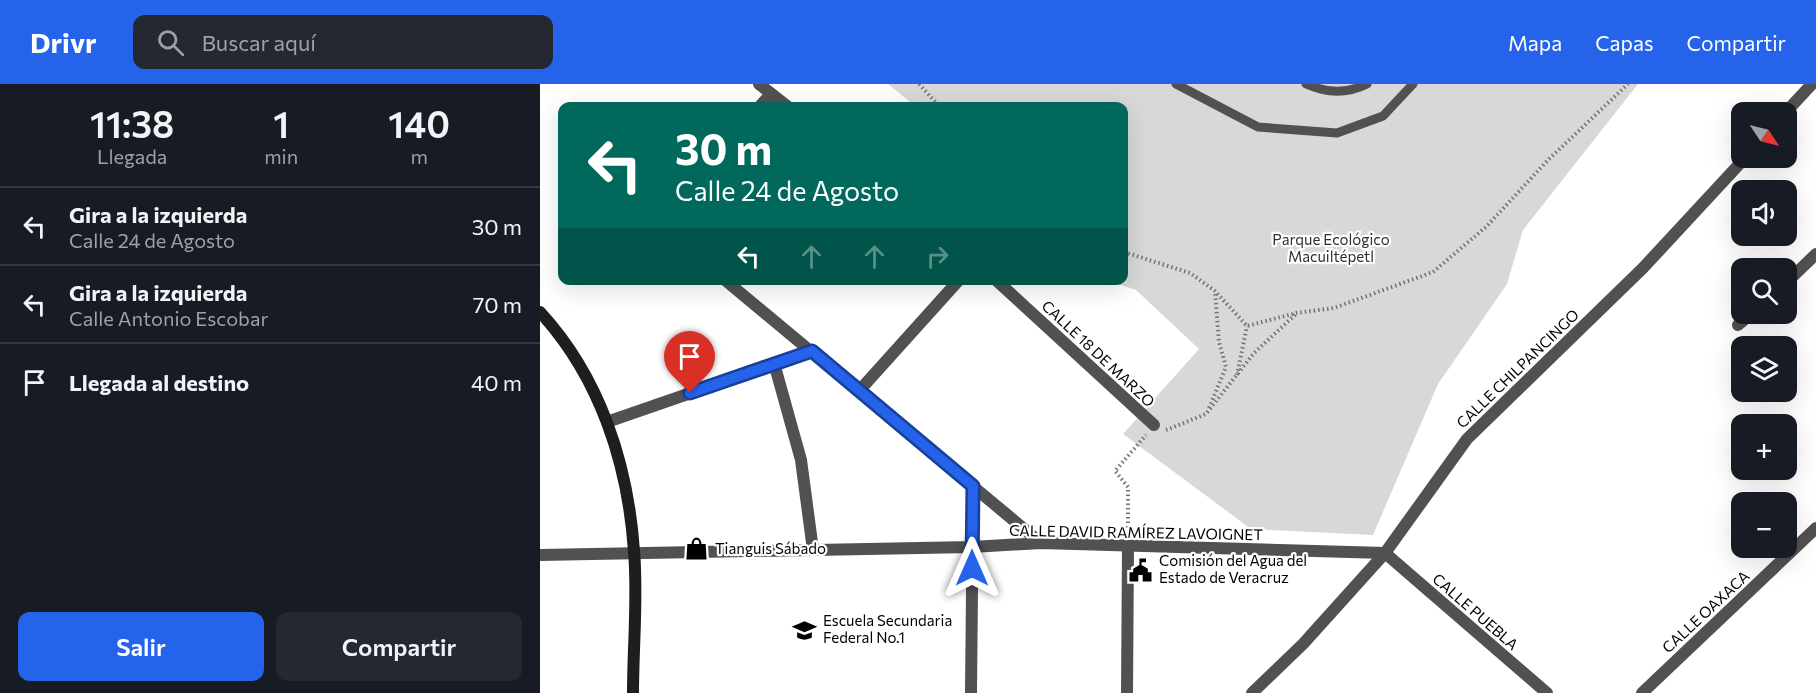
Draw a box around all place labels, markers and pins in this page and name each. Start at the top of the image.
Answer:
pin [664,331,715,393]
shop icon: Tianguis Sábado [684,536,710,562]
place label: Tianguis Sábado [715,539,826,557]
place label: Comisión del Agua del Estado de Veracruz [1159,551,1307,586]
public building icon: Comisión del Agua del Estado de Veracruz [1128,557,1154,583]
place label: Escuela Secundaria Federal No.1 [823,611,952,646]
school or university icon: Escuela Secundaria Federal No.1 [792,617,818,643]

